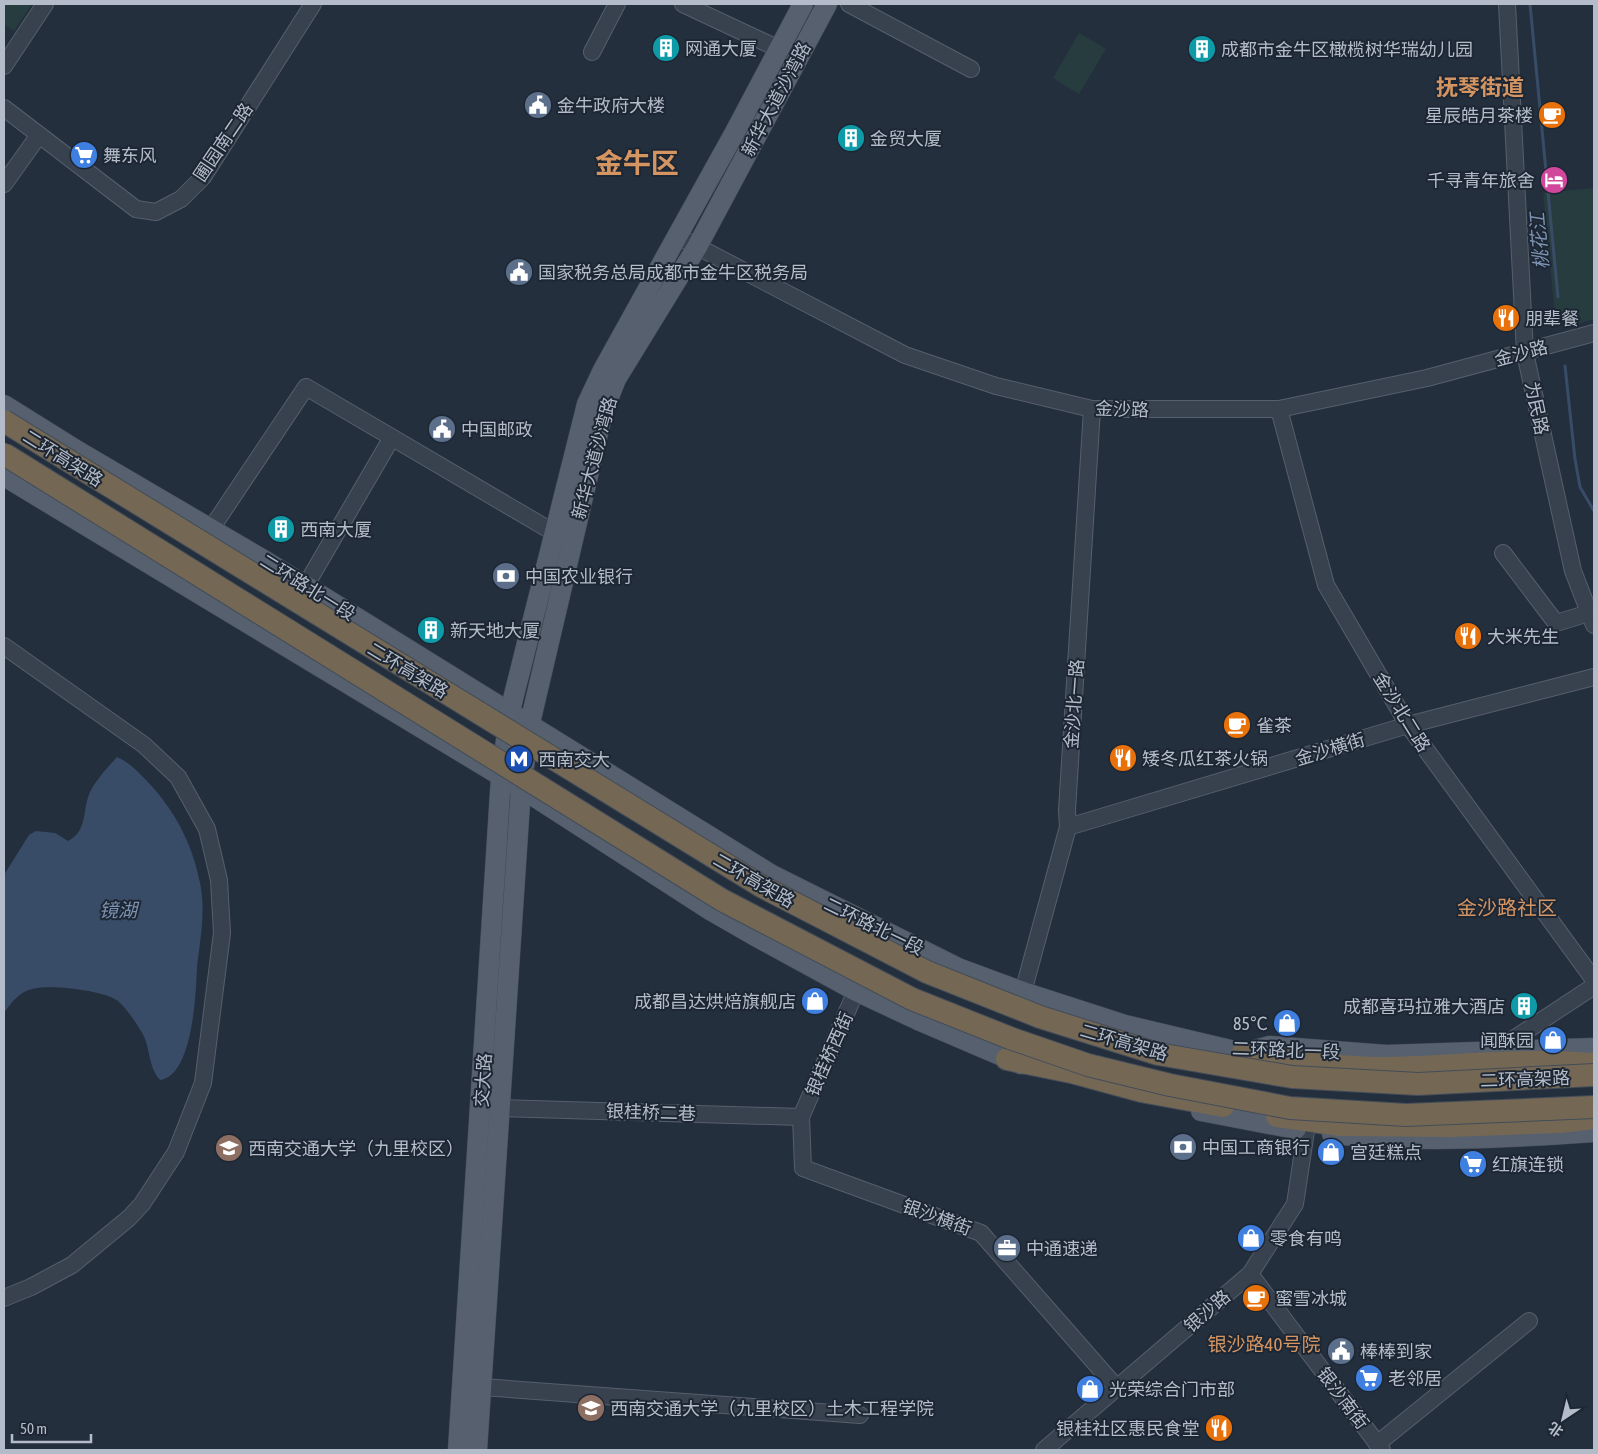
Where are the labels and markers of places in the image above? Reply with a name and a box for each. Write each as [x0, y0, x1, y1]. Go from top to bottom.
building icon: 网通大厦 [651, 33, 681, 63]
building icon: 成都市金牛区橄榄树华瑞幼儿园 [1187, 34, 1217, 64]
place label: 网通大厦 [685, 38, 757, 59]
place label: 成都市金牛区橄榄树华瑞幼儿园 [1221, 39, 1473, 60]
public building icon: 金牛政府大楼 [523, 90, 553, 120]
place label: 金牛政府大楼 [557, 95, 665, 116]
cafe icon: 星辰皓月茶楼 [1537, 100, 1567, 130]
place label: 星辰皓月茶楼 [1425, 105, 1533, 126]
building icon: 金贸大厦 [836, 123, 866, 153]
place label: 金贸大厦 [870, 128, 942, 149]
supermarket icon: 舞东风 [69, 140, 99, 170]
place label: 舞东风 [103, 145, 157, 166]
hotel icon: 千寻青年旅舍 [1539, 165, 1569, 195]
place label: 千寻青年旅舍 [1427, 170, 1535, 191]
public building icon: 国家税务总局成都市金牛区税务局 [504, 257, 534, 287]
place label: 国家税务总局成都市金牛区税务局 [538, 262, 808, 283]
restaurant icon: 朋辈餐 [1491, 303, 1521, 333]
place label: 朋辈餐 [1525, 308, 1579, 329]
public building icon: 中国邮政 [427, 414, 457, 444]
place label: 中国邮政 [461, 419, 533, 440]
building icon: 西南大厦 [266, 514, 296, 544]
place label: 西南大厦 [300, 519, 372, 540]
bank icon: 中国农业银行 [491, 561, 521, 591]
place label: 中国农业银行 [525, 566, 633, 587]
building icon: 新天地大厦 [416, 615, 446, 645]
place label: 新天地大厦 [450, 620, 540, 641]
restaurant icon: 大米先生 [1453, 621, 1483, 651]
place label: 大米先生 [1487, 626, 1559, 647]
cafe icon: 雀茶 [1222, 710, 1252, 740]
place label: 雀茶 [1256, 715, 1292, 736]
restaurant icon: 矮冬瓜红茶火锅 [1108, 743, 1138, 773]
metro station icon: 西南交大 [504, 744, 534, 774]
place label: 矮冬瓜红茶火锅 [1142, 748, 1268, 769]
place label: 西南交大 [538, 749, 610, 770]
shop icon: 成都昌达烘焙旗舰店 [800, 986, 830, 1016]
place label: 成都昌达烘焙旗舰店 [634, 991, 796, 1012]
building icon: 成都喜玛拉雅大酒店 [1509, 991, 1539, 1021]
place label: 成都喜玛拉雅大酒店 [1343, 996, 1505, 1017]
shop icon: 85℃ [1272, 1008, 1302, 1038]
place label: 85℃ [1233, 1013, 1268, 1034]
shop icon: 闻酥园 [1538, 1025, 1568, 1055]
place label: 闻酥园 [1480, 1030, 1534, 1051]
bank icon: 中国工商银行 [1168, 1132, 1198, 1162]
school or university icon: 西南交通大学（九里校区） [214, 1133, 244, 1163]
place label: 中国工商银行 [1202, 1137, 1310, 1158]
shop icon: 宫廷糕点 [1316, 1137, 1346, 1167]
place label: 西南交通大学（九里校区） [248, 1138, 464, 1159]
place label: 宫廷糕点 [1350, 1142, 1422, 1163]
supermarket icon: 红旗连锁 [1458, 1149, 1488, 1179]
place label: 红旗连锁 [1492, 1154, 1564, 1175]
shop icon: 零食有鸣 [1236, 1223, 1266, 1253]
place label: 零食有鸣 [1270, 1228, 1342, 1249]
office icon: 中通速递 [992, 1233, 1022, 1263]
place label: 中通速递 [1026, 1238, 1098, 1259]
cafe icon: 蜜雪冰城 [1241, 1283, 1271, 1313]
place label: 蜜雪冰城 [1275, 1288, 1347, 1309]
public building icon: 棒棒到家 [1326, 1336, 1356, 1366]
place label: 棒棒到家 [1360, 1341, 1432, 1362]
supermarket icon: 老邻居 [1354, 1363, 1384, 1393]
place label: 老邻居 [1388, 1368, 1442, 1389]
shop icon: 光荣综合门市部 [1075, 1374, 1105, 1404]
place label: 光荣综合门市部 [1109, 1379, 1235, 1400]
school or university icon: 西南交通大学（九里校区）土木工程学院 [576, 1393, 606, 1423]
place label: 西南交通大学（九里校区）土木工程学院 [610, 1398, 934, 1419]
restaurant icon: 银桂社区惠民食堂 [1204, 1413, 1234, 1443]
place label: 银桂社区惠民食堂 [1056, 1418, 1200, 1439]

